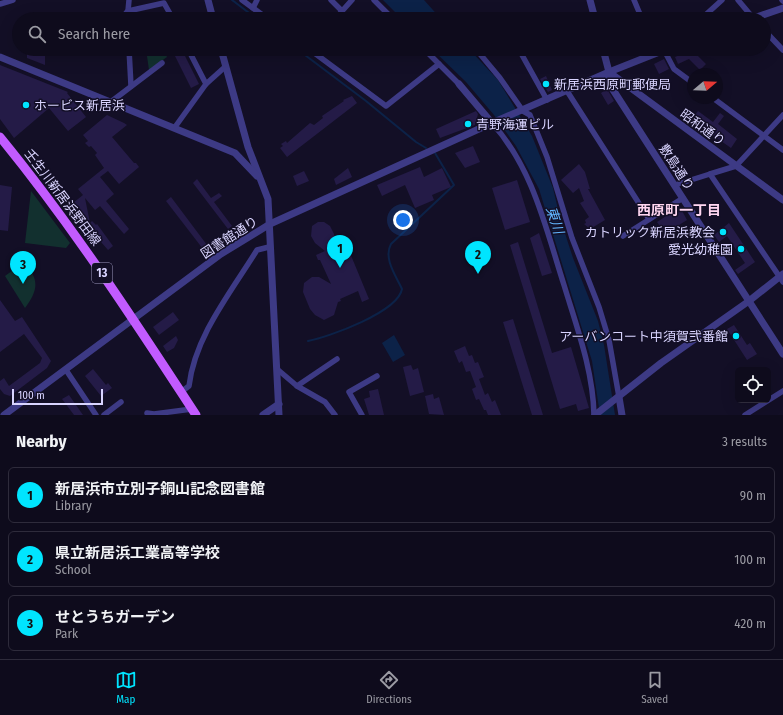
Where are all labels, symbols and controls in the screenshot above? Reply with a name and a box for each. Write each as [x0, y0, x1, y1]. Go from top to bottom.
search box [12, 12, 771, 56]
icon: search [26, 23, 48, 45]
text: Search here [58, 25, 130, 43]
north arrow [687, 68, 723, 104]
place label: 新居浜西原町郵便局 [554, 77, 671, 92]
marker: 新居浜西原町郵便局 [541, 79, 551, 89]
place label: ホービス新居浜 [34, 98, 125, 113]
marker: ホービス新居浜 [21, 100, 31, 110]
street label: 昭和通り [677, 106, 728, 149]
place label: 青野海運ビル [476, 117, 554, 132]
marker: 青野海運ビル [463, 119, 473, 129]
street label: 敷島通り [656, 141, 697, 193]
street label: 壬生川新居浜野田線 [21, 146, 104, 249]
district label: 西原町一丁目 [637, 202, 721, 219]
water label: 東川 [542, 204, 568, 238]
your location [393, 210, 413, 230]
street label: 図書館通り [198, 213, 261, 261]
place label: カトリック新居浜教会 [585, 225, 715, 240]
marker: カトリック新居浜教会 [718, 227, 728, 237]
pin: 1 [327, 235, 353, 268]
pin: 2 [465, 241, 491, 274]
place label: 愛光幼稚園 [668, 242, 733, 257]
marker: 愛光幼稚園 [736, 244, 746, 254]
pin: 3 [10, 251, 36, 284]
road number: 13 [92, 263, 112, 283]
place label: アーバンコート中須賀弐番館 [559, 329, 728, 344]
marker: アーバンコート中須賀弐番館 [731, 331, 741, 341]
map controls [735, 367, 771, 403]
button: locate [735, 367, 771, 403]
scale bar [12, 387, 103, 406]
text: 100 m [18, 389, 45, 402]
text: Nearby [16, 431, 67, 452]
text: 3 results [722, 434, 767, 449]
text: 新居浜市立別子銅山記念図書館 [55, 480, 265, 498]
text: 1 [27, 488, 33, 503]
text: 90 m [740, 488, 766, 503]
text: Library [55, 498, 92, 513]
text: 県立新居浜工業高等学校 [55, 544, 220, 562]
text: 2 [27, 552, 33, 567]
text: 100 m [734, 552, 766, 567]
text: School [55, 562, 91, 577]
text: せとうちガーデン [55, 608, 175, 626]
text: 3 [27, 616, 33, 631]
text: 420 m [734, 616, 766, 631]
text: Park [55, 626, 78, 641]
tab: Map [115, 669, 137, 706]
tab: Directions [366, 669, 412, 706]
tab: Saved [641, 669, 668, 706]

